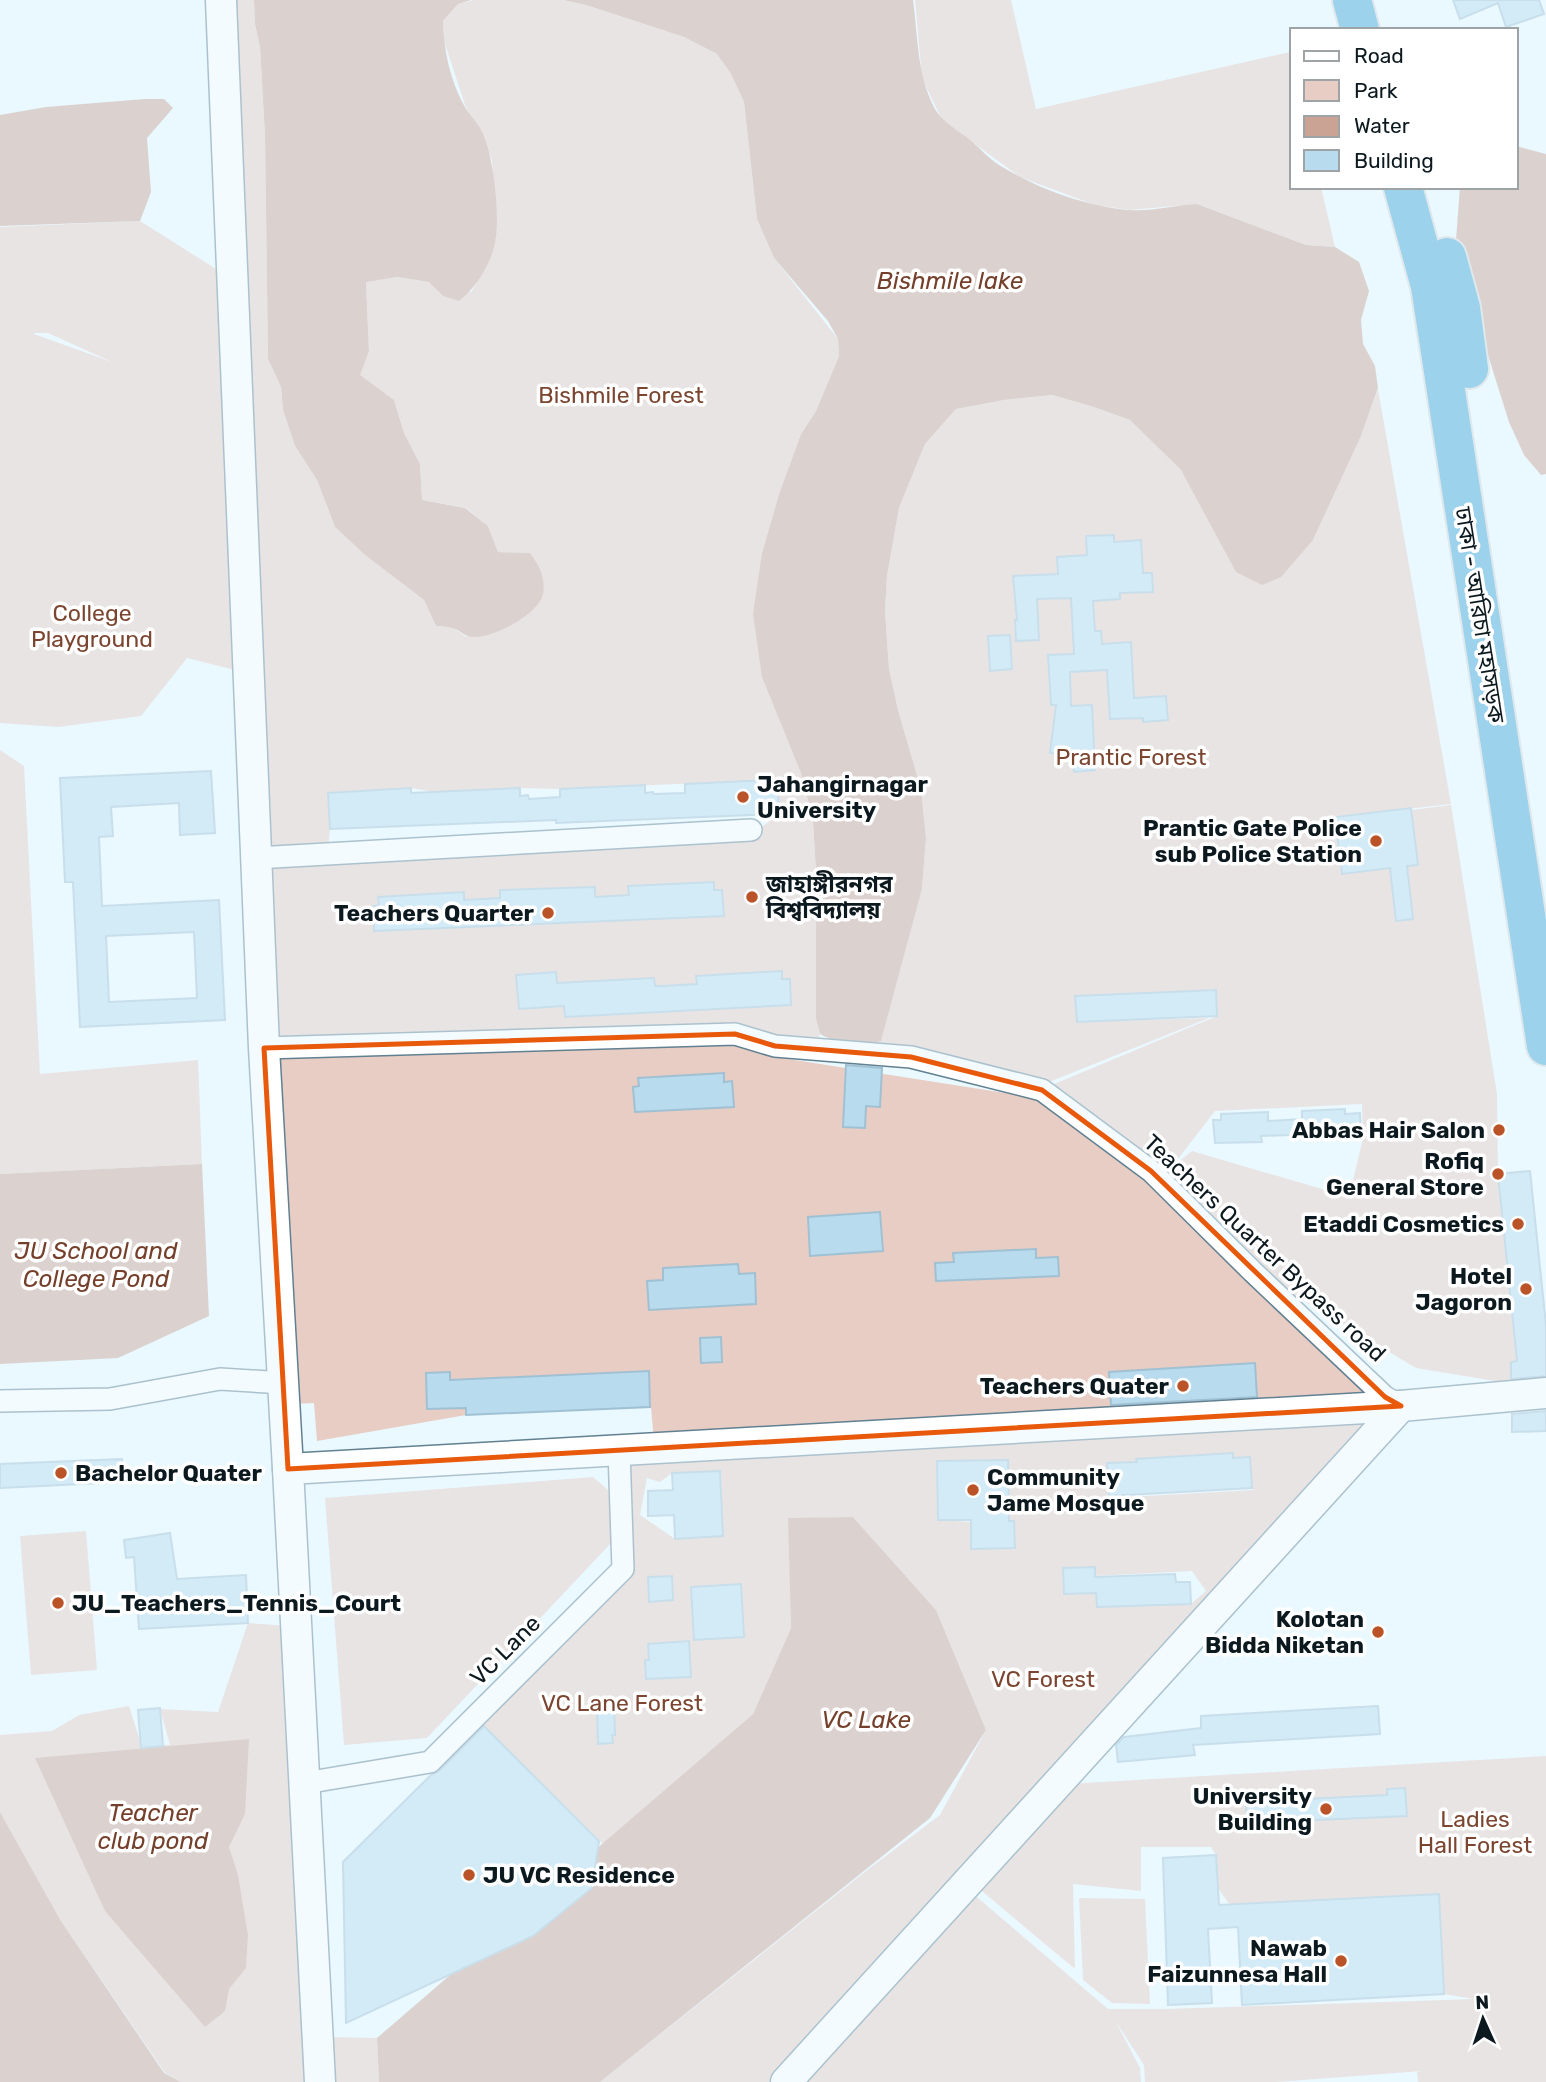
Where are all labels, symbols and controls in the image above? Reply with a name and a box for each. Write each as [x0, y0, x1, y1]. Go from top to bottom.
legend [1290, 28, 1518, 189]
text: Road [1354, 43, 1404, 68]
text: Park [1354, 78, 1398, 103]
text: Water [1354, 113, 1410, 138]
text: Building [1354, 148, 1434, 173]
water label: Bishmile lake [877, 267, 1023, 295]
park label: Bishmile Forest [538, 381, 704, 409]
street label: ঢাকা - আরিচা মহাসড়ক [1449, 504, 1511, 725]
park label: College Playground [31, 599, 153, 653]
park label: Prantic Forest [1055, 743, 1207, 771]
place label: Jahangirnagar University [757, 770, 928, 824]
marker: Jahangirnagar University [735, 789, 751, 805]
place label: Prantic Gate Police sub Police Station [1143, 814, 1362, 868]
marker: Prantic Gate Police sub Police Station [1368, 833, 1384, 849]
place label: জাহাঙ্গীরনগর বিশ্ববিদ্যালয় [765, 870, 894, 924]
marker: জাহাঙ্গীরনগর বিশ্ববিদ্যালয় [744, 889, 760, 905]
place label: Teachers Quarter [334, 899, 535, 927]
marker: Teachers Quarter [540, 905, 556, 921]
place label: Abbas Hair Salon [1292, 1116, 1485, 1144]
marker: Abbas Hair Salon [1491, 1122, 1507, 1138]
street label: Teachers Quarter Bypass road [1138, 1128, 1392, 1368]
place label: Rofiq General Store [1326, 1147, 1484, 1201]
marker: Rofiq General Store [1490, 1166, 1506, 1182]
place label: Etaddi Cosmetics [1303, 1210, 1504, 1238]
marker: Etaddi Cosmetics [1510, 1216, 1526, 1232]
water label: JU School and College Pond [15, 1237, 178, 1293]
place label: Hotel Jagoron [1415, 1262, 1512, 1316]
marker: Hotel Jagoron [1518, 1281, 1534, 1297]
place label: Teachers Quater [980, 1372, 1170, 1400]
marker: Teachers Quater [1175, 1378, 1191, 1394]
place label: Bachelor Quater [75, 1459, 262, 1487]
place label: Community Jame Mosque [987, 1463, 1144, 1517]
marker: Bachelor Quater [53, 1465, 69, 1481]
marker: Community Jame Mosque [965, 1482, 981, 1498]
place label: JU_Teachers_Tennis_Court [72, 1589, 401, 1617]
marker: JU_Teachers_Tennis_Court [50, 1595, 66, 1611]
place label: Kolotan Bidda Niketan [1205, 1605, 1364, 1659]
street label: VC Lane [464, 1609, 546, 1691]
marker: Kolotan Bidda Niketan [1370, 1624, 1386, 1640]
park label: VC Forest [991, 1665, 1095, 1693]
park label: VC Lane Forest [541, 1689, 703, 1717]
water label: VC Lake [821, 1706, 911, 1734]
place label: University Building [1193, 1782, 1312, 1836]
water label: Teacher club pond [98, 1799, 209, 1855]
marker: University Building [1318, 1801, 1334, 1817]
park label: Ladies Hall Forest [1418, 1805, 1532, 1859]
place label: JU VC Residence [483, 1861, 675, 1889]
marker: JU VC Residence [461, 1867, 477, 1883]
place label: Nawab Faizunnesa Hall [1147, 1934, 1327, 1988]
marker: Nawab Faizunnesa Hall [1333, 1953, 1349, 1969]
north arrow [1448, 1984, 1518, 2054]
text: N [1475, 1991, 1490, 2014]

